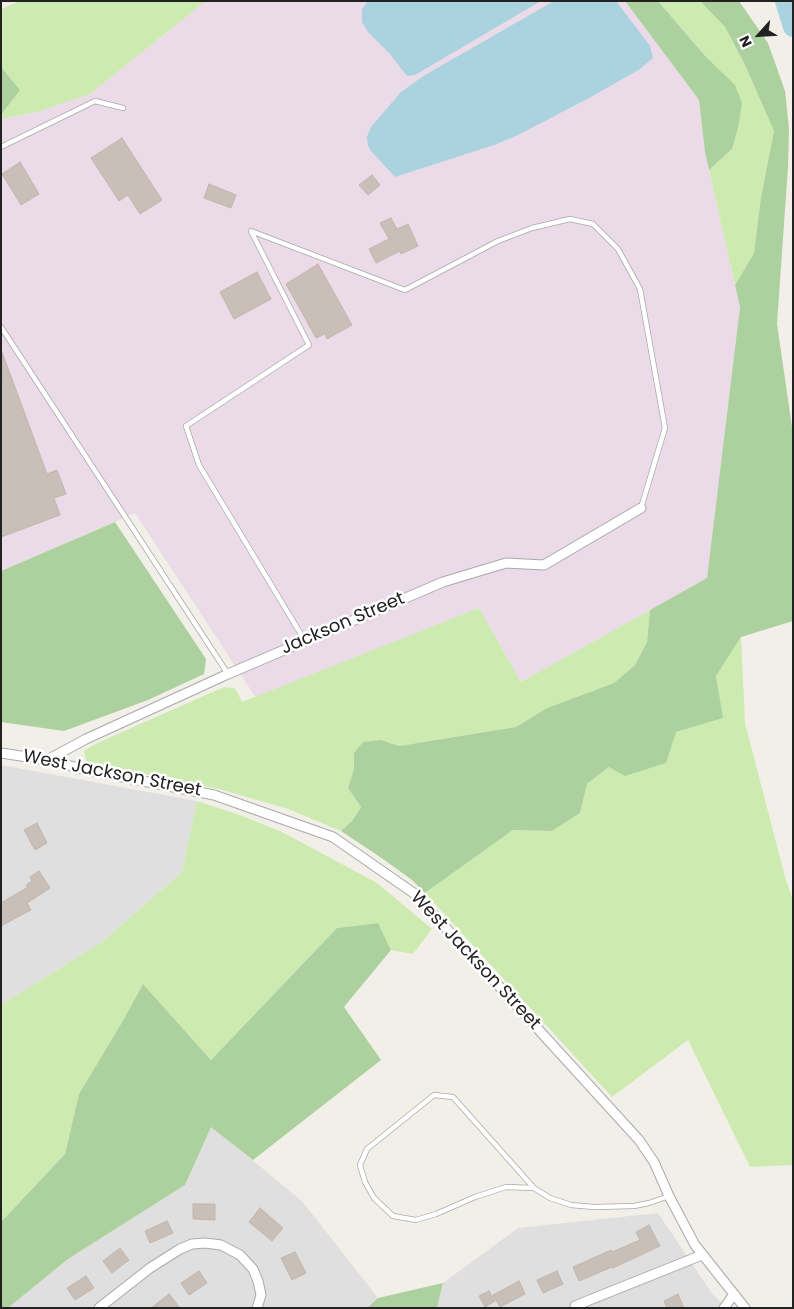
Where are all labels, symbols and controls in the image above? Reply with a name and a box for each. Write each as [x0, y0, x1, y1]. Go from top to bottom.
north arrow [734, 10, 784, 60]
text: N [734, 32, 757, 51]
street label: Jackson Street [278, 588, 408, 660]
street label: West Jackson Street [21, 746, 203, 802]
street label: West Jackson Street [405, 887, 545, 1035]

